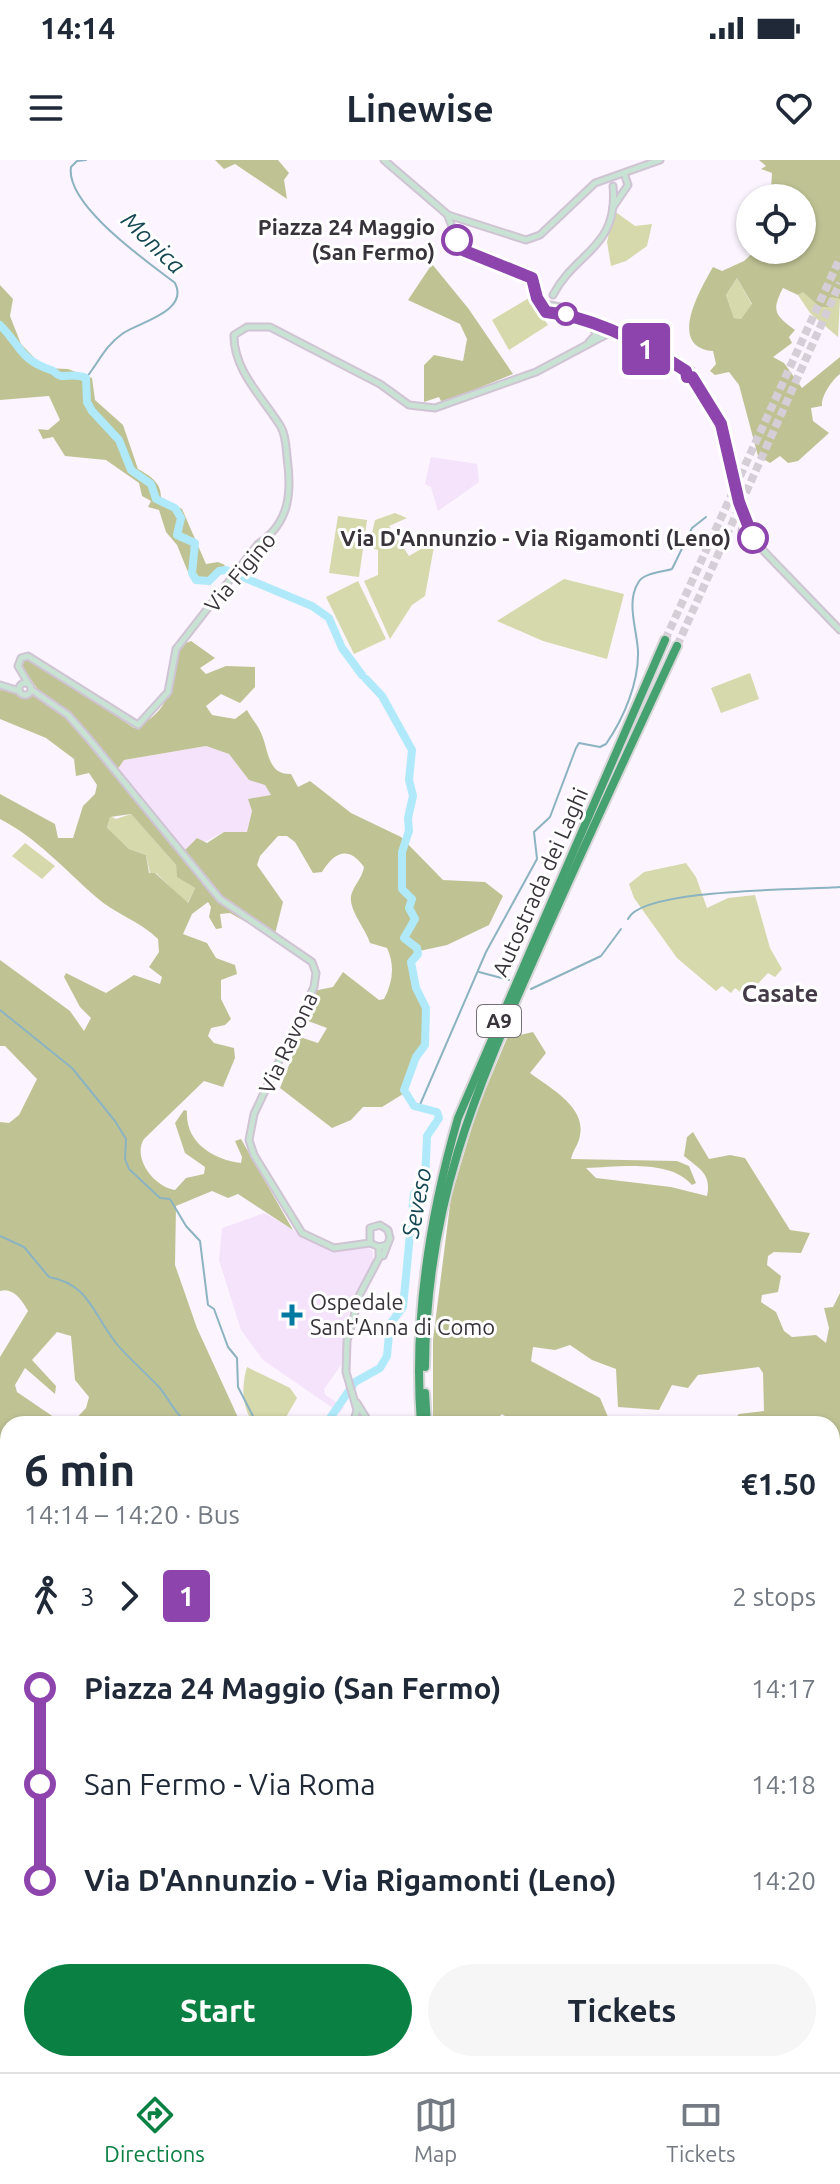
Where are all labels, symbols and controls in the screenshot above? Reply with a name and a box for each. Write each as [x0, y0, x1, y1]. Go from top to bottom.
text: 14:14 [40, 11, 115, 45]
icon: menu [24, 86, 68, 130]
icon: heart [772, 86, 816, 130]
text: Linewise [346, 88, 494, 129]
map controls [736, 184, 816, 264]
button: locate [736, 184, 816, 264]
water label: Monica [116, 206, 190, 279]
place label: Piazza 24 Maggio (San Fermo) [258, 214, 435, 265]
marker: Piazza 24 Maggio (San Fermo) [442, 225, 472, 255]
unlabelled marker [555, 303, 577, 325]
line badge: 1 [620, 323, 672, 375]
text: 1 [638, 333, 654, 364]
marker: Via D'Annunzio - Via Rigamonti (Leno) [738, 523, 768, 553]
place label: Via D'Annunzio - Via Rigamonti (Leno) [340, 525, 731, 551]
street label: Via Figino [199, 527, 280, 617]
street label: Autostrada dei Laghi [487, 784, 592, 980]
district label: Casate [742, 980, 818, 1007]
street label: Via Ravona [253, 988, 322, 1097]
road number: A9 [477, 1005, 521, 1037]
water label: Seveso [396, 1166, 437, 1241]
place label: Ospedale Sant'Anna di Como [310, 1289, 495, 1339]
marker: Ospedale Sant'Anna di Como [281, 1304, 303, 1326]
text: 6 min [24, 1445, 135, 1494]
text: €1.50 [741, 1467, 816, 1501]
text: 14:14 – 14:20 · Bus [24, 1500, 240, 1529]
icon: walk [24, 1574, 68, 1618]
icon: forward [107, 1574, 151, 1618]
text: 1 [179, 1580, 194, 1611]
text: 3 [80, 1582, 95, 1611]
text: 2 stops [732, 1582, 816, 1611]
text: Piazza 24 Maggio (San Fermo) [84, 1671, 501, 1705]
text: 14:17 [751, 1674, 816, 1703]
text: San Fermo - Via Roma [84, 1767, 376, 1801]
text: 14:18 [751, 1770, 816, 1799]
text: Via D'Annunzio - Via Rigamonti (Leno) [84, 1863, 617, 1897]
text: 14:20 [751, 1866, 816, 1895]
button: Start [24, 1964, 412, 2056]
button: Tickets [428, 1964, 816, 2056]
tab: Directions [104, 2093, 205, 2166]
tab: Map [414, 2093, 458, 2166]
tab: Tickets [666, 2093, 736, 2166]

